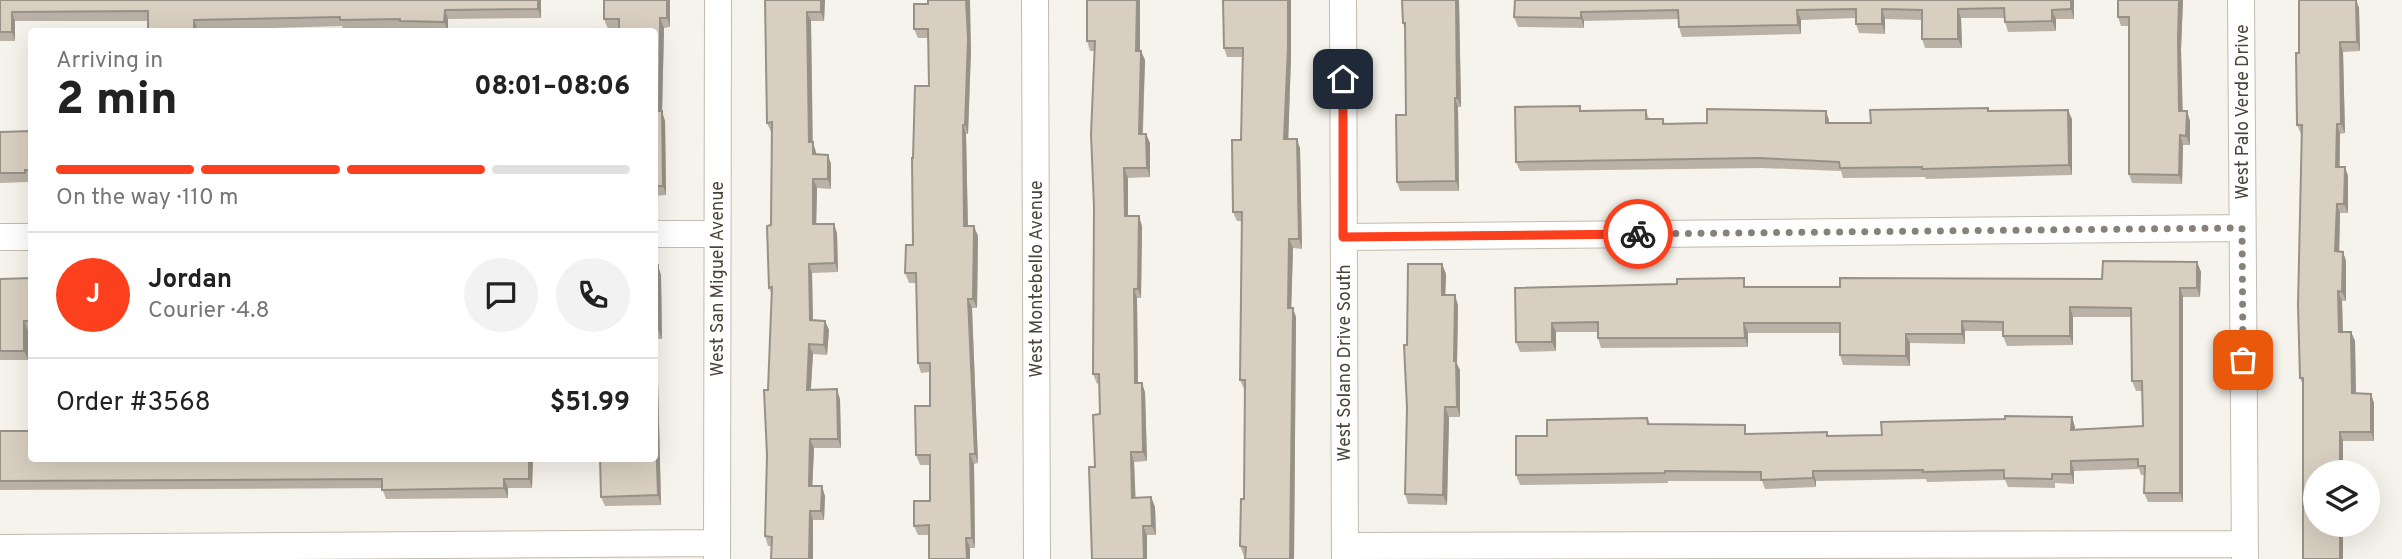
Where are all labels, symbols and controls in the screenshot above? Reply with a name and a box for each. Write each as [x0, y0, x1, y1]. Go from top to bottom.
street label: West Palo Verde Drive [2232, 24, 2255, 200]
text: Arriving in [56, 47, 163, 76]
pin [1313, 49, 1373, 109]
icon: home [1324, 60, 1362, 98]
text: 08:01–08:06 [474, 71, 630, 104]
text: 2 min [56, 72, 178, 131]
street label: West Montebello Avenue [1026, 180, 1049, 378]
street label: West San Miguel Avenue [707, 181, 730, 377]
text: On the way · 110 m [56, 184, 239, 213]
courier [1603, 199, 1673, 269]
icon: bike [1619, 215, 1657, 253]
button: chat [464, 258, 538, 332]
button: phone [556, 258, 630, 332]
text: Jordan [148, 264, 232, 297]
street label: West Solano Drive South [1334, 264, 1357, 462]
text: J [86, 279, 100, 312]
text: Courier · 4.8 [148, 297, 269, 326]
pin [2213, 330, 2273, 390]
icon: bag [2224, 341, 2262, 379]
text: Order #3568 [56, 387, 211, 420]
text: $51.99 [550, 387, 630, 420]
map controls [2303, 460, 2380, 537]
button: layers [2303, 460, 2380, 537]

